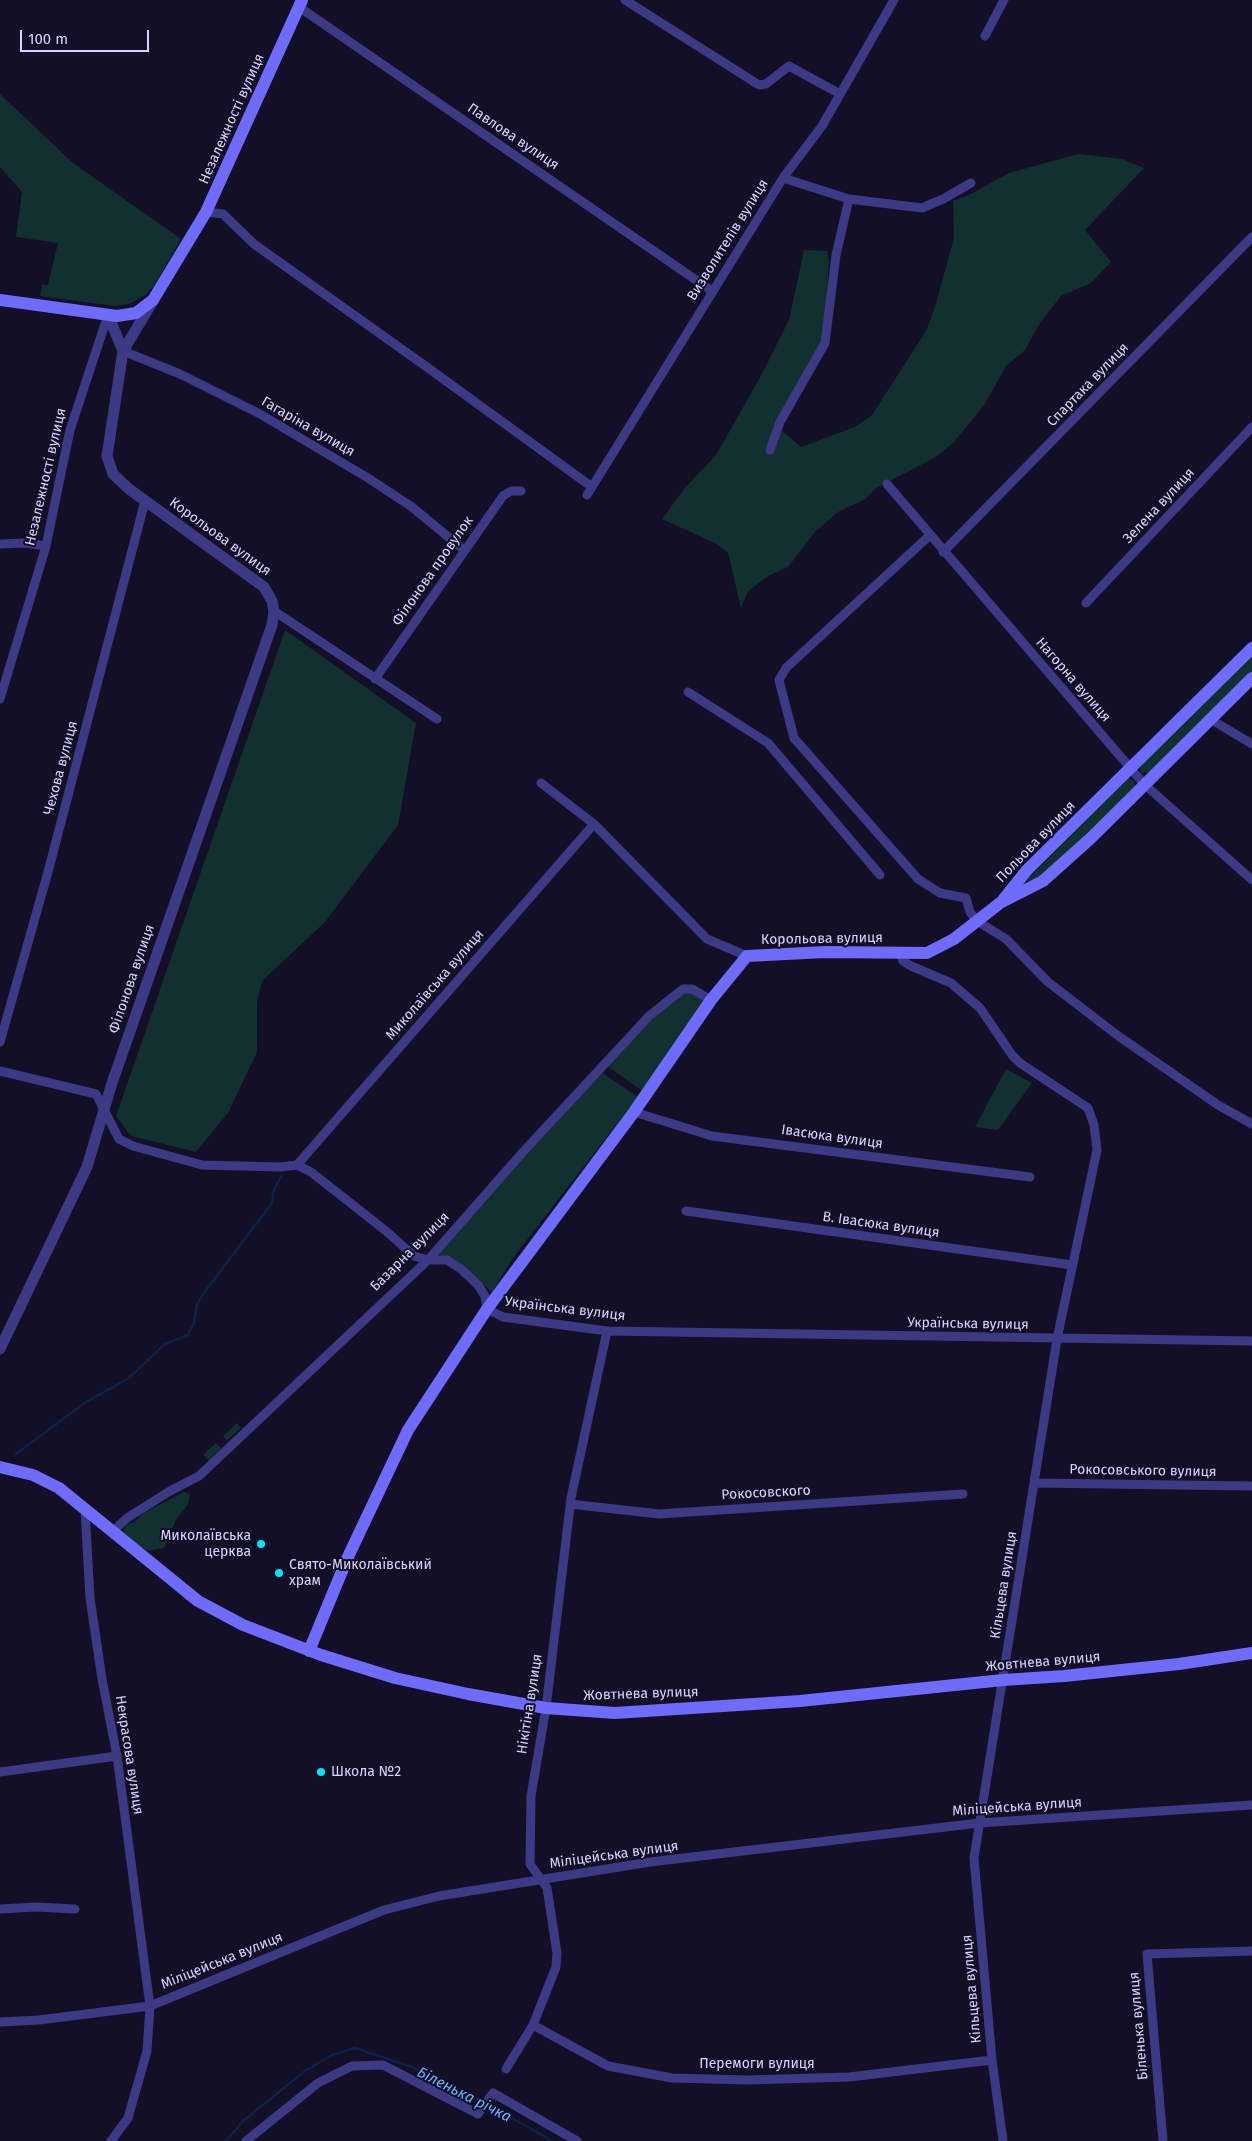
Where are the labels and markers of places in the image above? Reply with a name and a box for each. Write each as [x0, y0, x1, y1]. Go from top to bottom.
place label: Миколаївська церква [160, 1528, 251, 1560]
marker: Миколаївська церква [255, 1538, 267, 1550]
place label: Свято-Миколаївський храм [289, 1557, 432, 1590]
marker: Свято-Миколаївський храм [273, 1567, 285, 1579]
place label: Школа №2 [331, 1764, 401, 1780]
marker: Школа №2 [315, 1766, 327, 1778]

